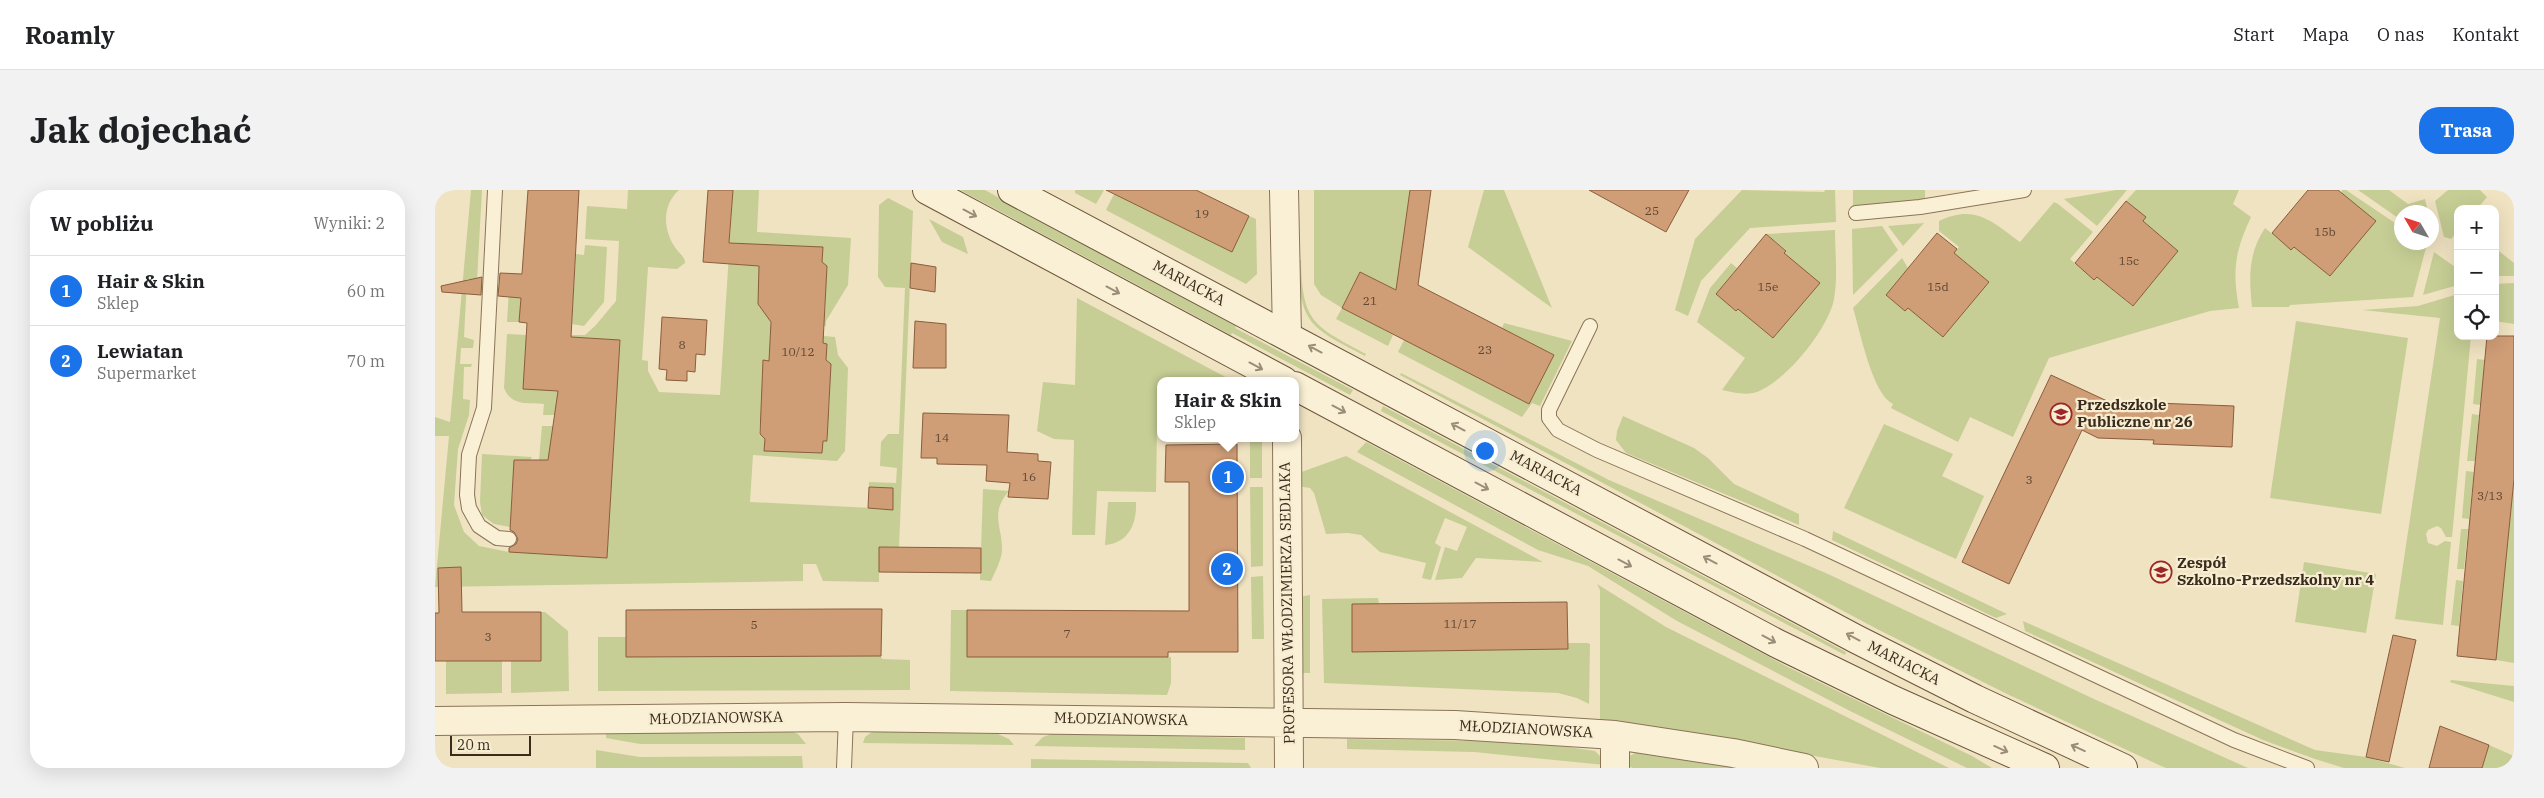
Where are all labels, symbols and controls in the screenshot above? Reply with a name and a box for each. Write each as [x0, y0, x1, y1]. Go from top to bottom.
text: Roamly [25, 19, 115, 51]
text: Start [2233, 23, 2274, 46]
text: Mapa [2302, 23, 2349, 46]
text: O nas [2377, 23, 2424, 46]
text: Kontakt [2452, 23, 2519, 46]
text: Jak dojechać [30, 107, 251, 153]
button: Trasa [2419, 107, 2514, 154]
house number: 25 [1645, 203, 1659, 218]
north arrow [2394, 205, 2439, 250]
map controls [2454, 205, 2499, 340]
button: + [2454, 205, 2499, 250]
house number: 19 [1195, 206, 1209, 221]
one-way arrow [962, 208, 977, 218]
text: W pobliżu [50, 209, 153, 237]
text: Wyniki: 2 [313, 213, 385, 233]
house number: 15b [2314, 224, 2336, 239]
button: − [2454, 250, 2499, 295]
house number: 15c [2119, 253, 2139, 268]
street label: MARIACKA [1150, 256, 1229, 310]
text: Hair & Skin [97, 269, 205, 293]
house number: 15e [1758, 279, 1778, 294]
house number: 15d [1927, 279, 1949, 294]
text: 1 [61, 281, 71, 301]
text: 60 m [347, 281, 385, 301]
one-way arrow [1105, 285, 1120, 295]
text: Sklep [97, 293, 139, 313]
house number: 21 [1363, 293, 1377, 308]
button: locate [2454, 295, 2499, 340]
house number: 8 [678, 337, 686, 352]
text: Lewiatan [97, 339, 183, 363]
house number: 23 [1478, 342, 1492, 357]
house number: 10/12 [781, 344, 815, 359]
one-way arrow [1309, 344, 1323, 354]
text: 2 [61, 351, 71, 371]
text: 70 m [347, 351, 385, 371]
one-way arrow [1248, 362, 1263, 372]
text: Supermarket [97, 363, 196, 383]
popup [1157, 377, 1299, 442]
text: Hair & Skin [1174, 388, 1282, 412]
place label: Przedszkole Publiczne nr 26 [2077, 395, 2193, 431]
school or university icon: Przedszkole Publiczne nr 26 [2049, 402, 2073, 426]
one-way arrow [1331, 404, 1346, 414]
text: Sklep [1174, 412, 1216, 432]
one-way arrow [1452, 421, 1466, 431]
house number: 14 [935, 430, 949, 445]
your location [1472, 438, 1498, 464]
street label: MARIACKA [1507, 446, 1586, 500]
pin: 1 [1212, 458, 1244, 496]
street label: PROFESORA WŁODZIMIERZA SEDLAKA [1275, 461, 1298, 744]
house number: 16 [1022, 469, 1036, 484]
house number: 3 [2025, 472, 2033, 487]
one-way arrow [1474, 481, 1489, 491]
house number: 3/13 [2477, 488, 2503, 503]
pin: 2 [1211, 550, 1243, 588]
place label: Zespół Szkolno-Przedszkolny nr 4 [2177, 553, 2374, 589]
one-way arrow [1703, 555, 1718, 565]
one-way arrow [1617, 558, 1632, 568]
school or university icon: Zespół Szkolno-Przedszkolny nr 4 [2149, 560, 2173, 584]
house number: 11/17 [1443, 616, 1477, 631]
house number: 5 [750, 617, 758, 632]
house number: 7 [1063, 626, 1071, 641]
house number: 3 [484, 629, 492, 644]
one-way arrow [1846, 632, 1861, 641]
one-way arrow [1761, 634, 1776, 644]
street label: MARIACKA [1865, 636, 1944, 689]
street label: MŁODZIANOWSKA [649, 707, 784, 728]
street label: MŁODZIANOWSKA [1054, 708, 1189, 729]
street label: MŁODZIANOWSKA [1459, 716, 1594, 742]
scale bar [450, 733, 531, 756]
text: 20 m [457, 736, 490, 754]
one-way arrow [2071, 743, 2086, 753]
one-way arrow [1993, 744, 2008, 754]

